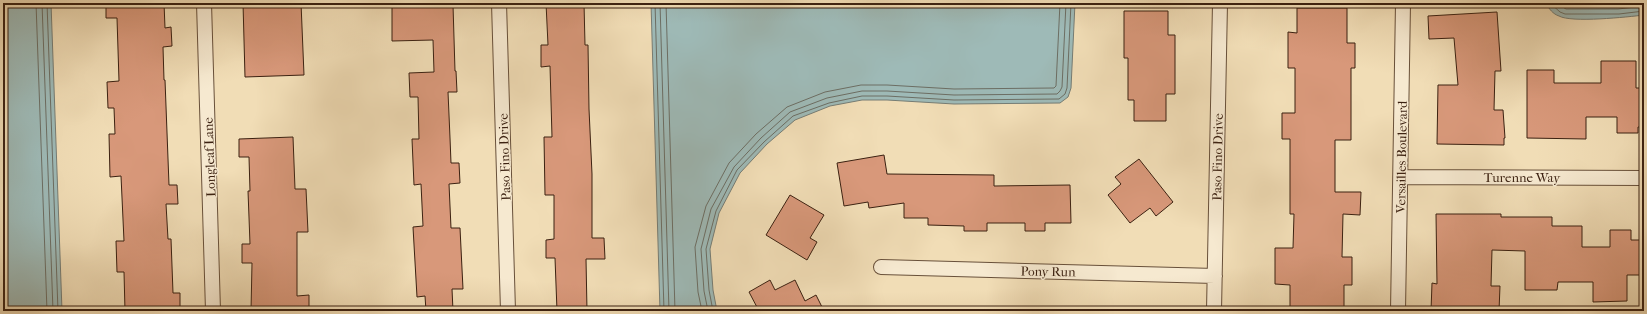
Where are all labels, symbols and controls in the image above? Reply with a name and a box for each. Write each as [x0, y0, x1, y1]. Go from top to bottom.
street label: Versailles Boulevard [1393, 100, 1410, 214]
street label: Paso Fino Drive [495, 113, 514, 201]
street label: Paso Fino Drive [1209, 113, 1226, 201]
street label: Longleaf Lane [201, 116, 218, 197]
street label: Turenne Way [1484, 170, 1561, 185]
street label: Pony Run [1020, 264, 1076, 279]

